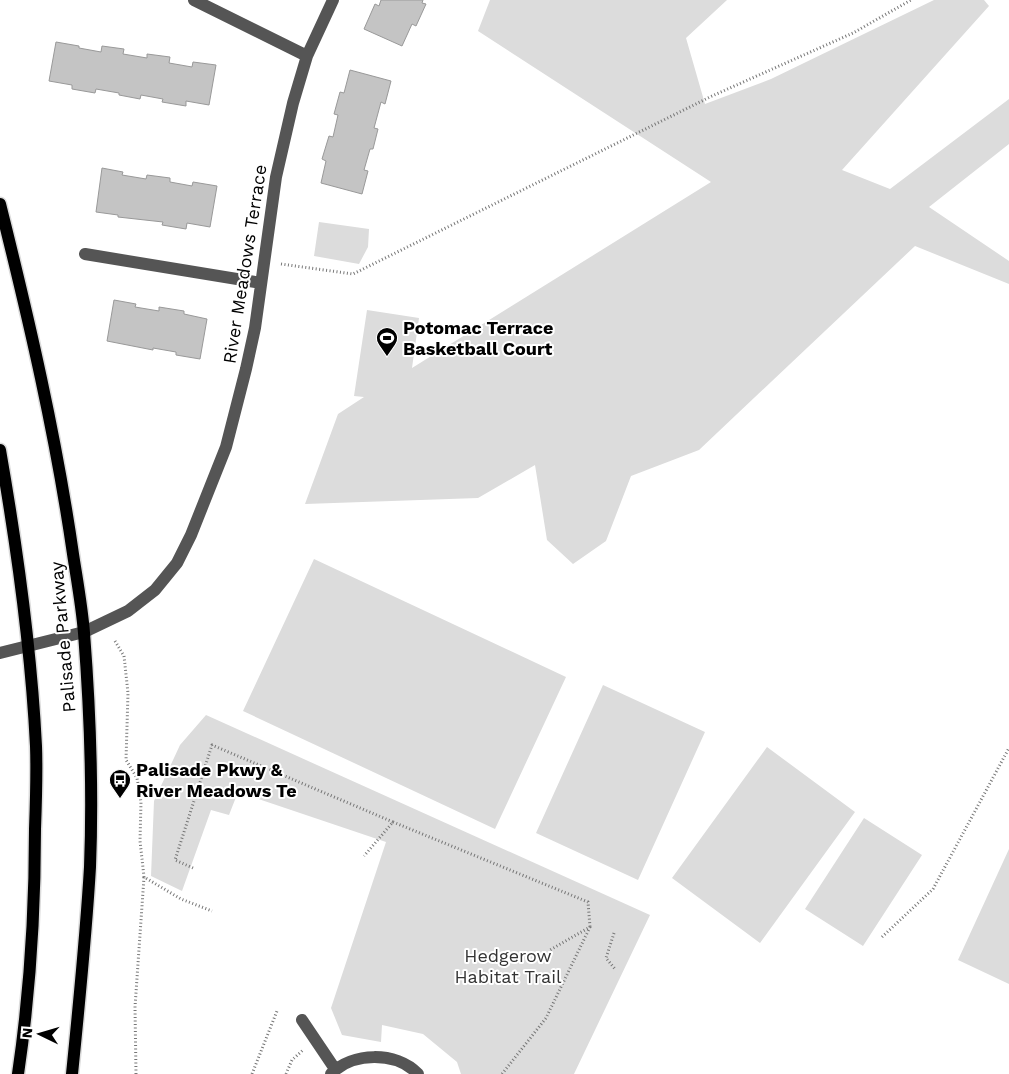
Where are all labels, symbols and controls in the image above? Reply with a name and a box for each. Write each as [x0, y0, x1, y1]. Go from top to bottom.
street label: River Meadows Terrace [218, 163, 271, 365]
place label: Potomac Terrace Basketball Court [403, 317, 553, 359]
sports icon: Potomac Terrace Basketball Court [375, 326, 399, 357]
street label: Palisade Parkway [45, 560, 80, 713]
place label: Palisade Pkwy & River Meadows Te [136, 759, 297, 801]
bus stop icon: Palisade Pkwy & River Meadows Te [108, 768, 132, 799]
park label: Hedgerow Habitat Trail [454, 945, 562, 987]
north arrow [15, 1009, 65, 1059]
text: N [19, 1027, 35, 1039]

